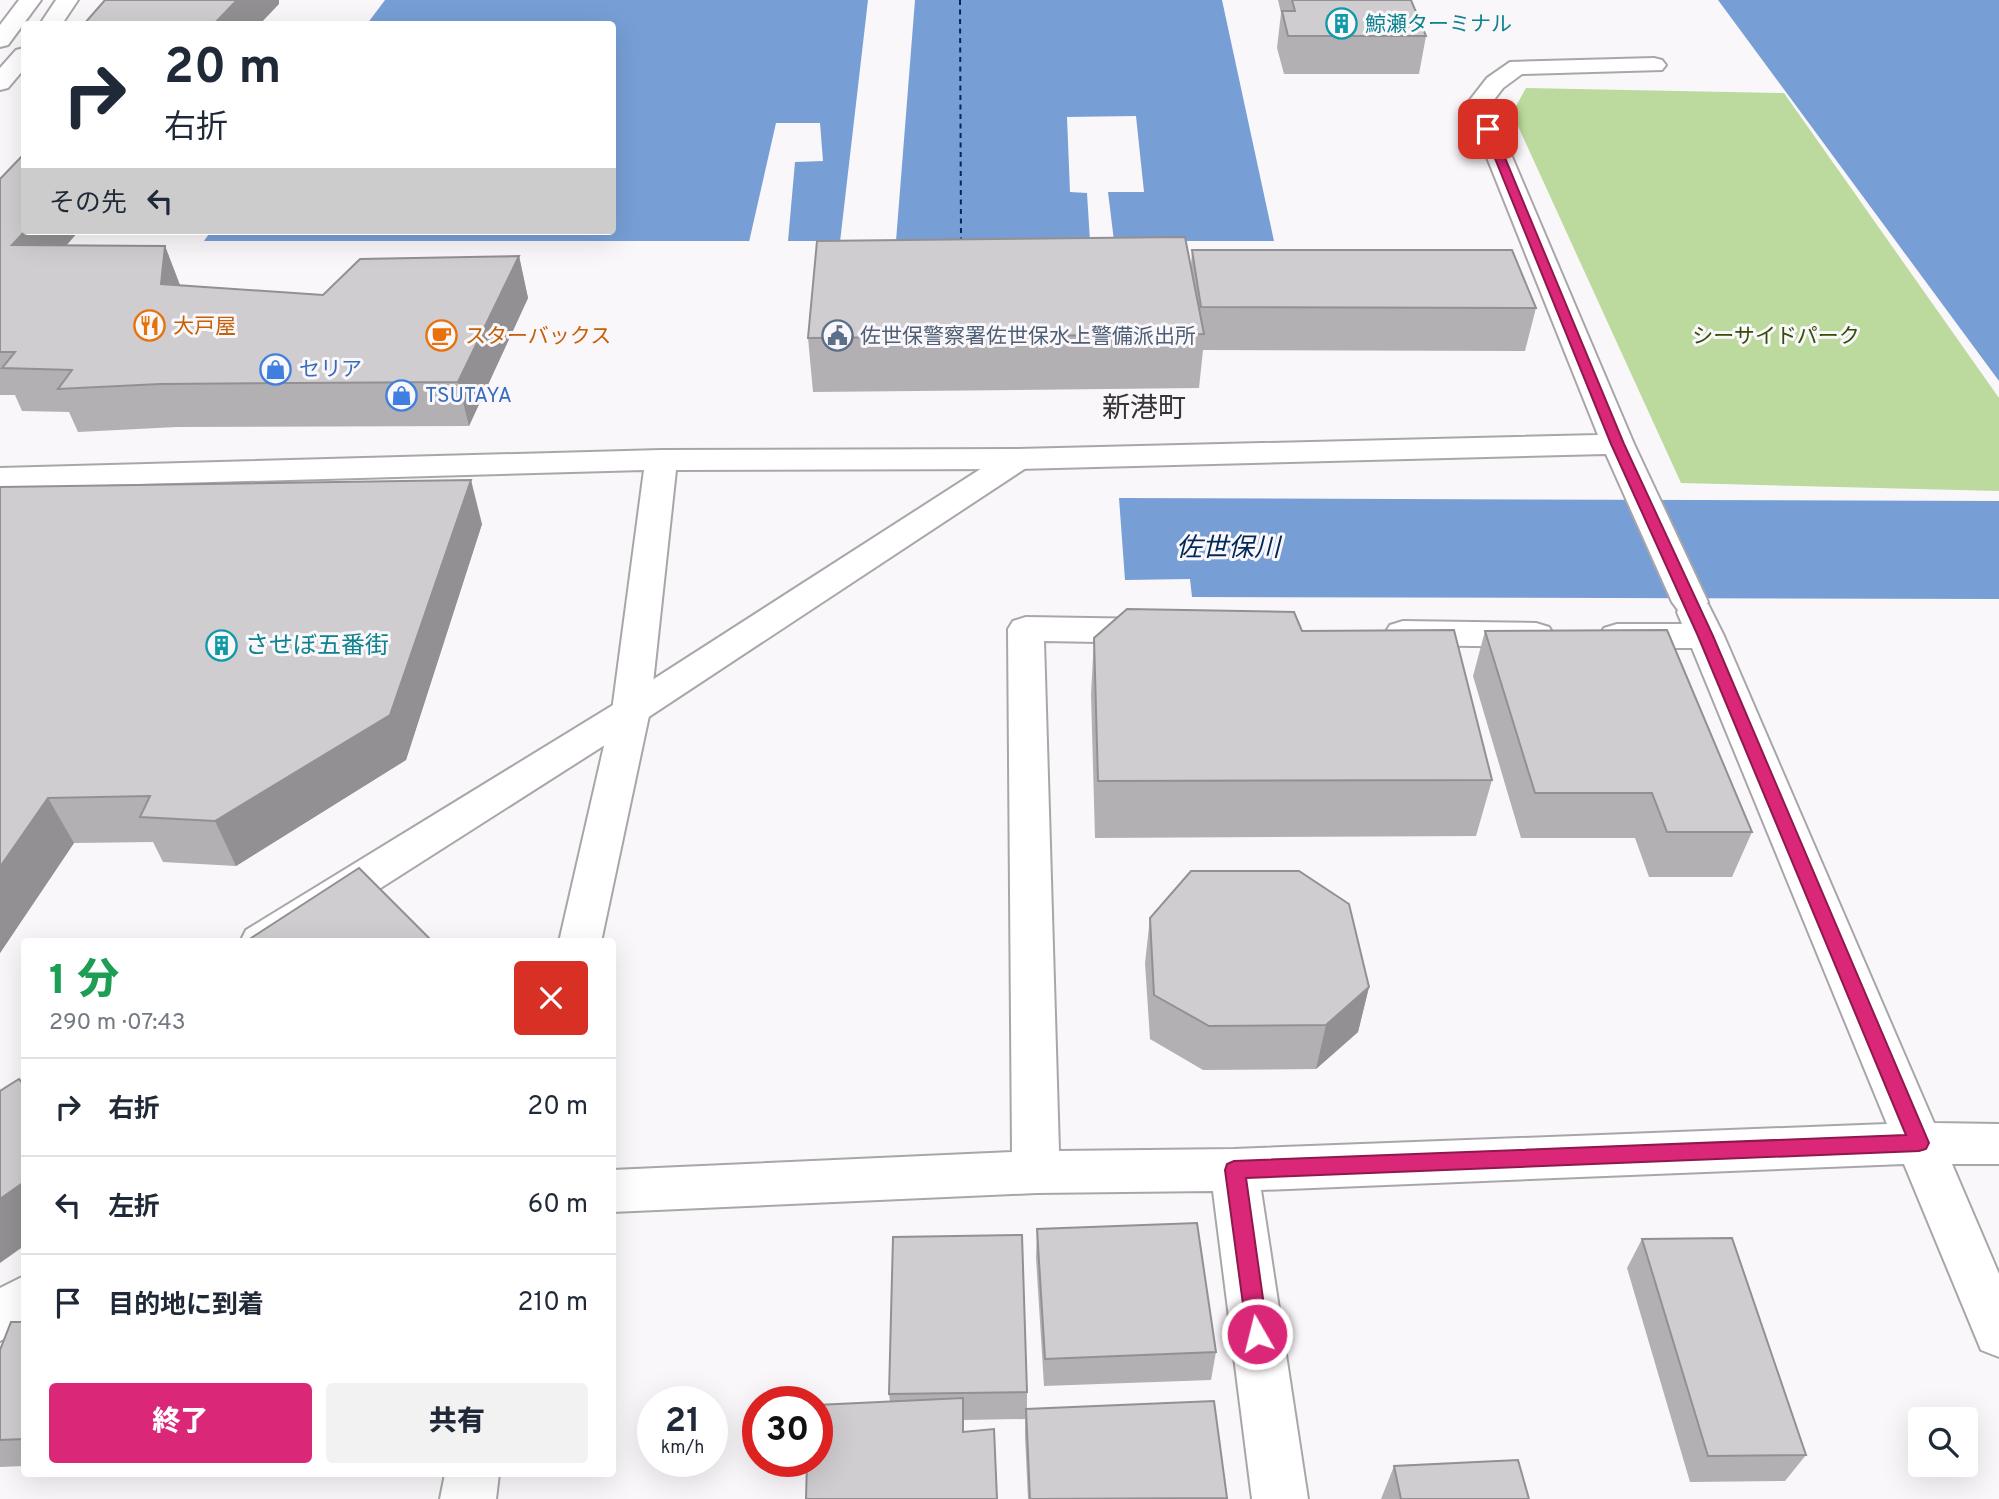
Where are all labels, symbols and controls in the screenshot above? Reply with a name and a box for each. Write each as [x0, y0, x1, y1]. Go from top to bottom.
building icon: 鯨瀬ターミナル [1325, 7, 1359, 41]
place label: 鯨瀬ターミナル [1365, 12, 1512, 39]
text: 20 m [164, 39, 281, 101]
icon: right [49, 49, 140, 140]
pin [1458, 99, 1518, 159]
text: 右折 [164, 109, 228, 149]
icon: arrive [1469, 110, 1507, 148]
icon: left [141, 182, 179, 220]
text: その先 [49, 188, 127, 221]
restaurant icon: 大戸屋 [133, 309, 167, 343]
place label: 大戸屋 [173, 314, 236, 341]
cafe icon: スターバックス [425, 319, 459, 353]
public building icon: 佐世保警察署佐世保水上警備派出所 [820, 319, 854, 353]
place label: スターバックス [465, 324, 611, 351]
place label: 佐世保警察署佐世保水上警備派出所 [860, 324, 1196, 351]
park label: シーサイドパーク [1692, 324, 1860, 351]
shop icon: セリア [259, 352, 293, 386]
place label: セリア [299, 357, 362, 384]
shop icon: TSUTAYA [385, 378, 419, 412]
place label: TSUTAYA [425, 383, 512, 410]
district label: 新港町 [1102, 392, 1186, 428]
water label: 佐世保川 [1176, 533, 1283, 566]
building icon: させぼ五番街 [205, 628, 239, 662]
place label: させぼ五番街 [245, 632, 389, 662]
text: 1 分 [49, 956, 119, 1009]
button: close [514, 961, 588, 1035]
text: 290 m · 07:43 [49, 1009, 186, 1038]
icon: right [49, 1088, 87, 1126]
text: 20 m [527, 1091, 588, 1124]
text: 右折 [108, 1094, 160, 1127]
icon: left [49, 1186, 87, 1224]
text: 60 m [528, 1189, 588, 1222]
text: 左折 [108, 1192, 160, 1225]
icon: arrive [49, 1284, 87, 1322]
text: 210 m [518, 1287, 588, 1320]
text: 目的地に到着 [108, 1290, 264, 1323]
position arrow [1220, 1297, 1294, 1371]
button: 終了 [49, 1383, 312, 1463]
button: 共有 [326, 1383, 588, 1463]
speed limit sign: 30 [742, 1386, 833, 1477]
text: 21 [665, 1400, 700, 1444]
map controls [1908, 1407, 1978, 1477]
button: search [1908, 1407, 1978, 1477]
text: km/h [661, 1437, 704, 1460]

